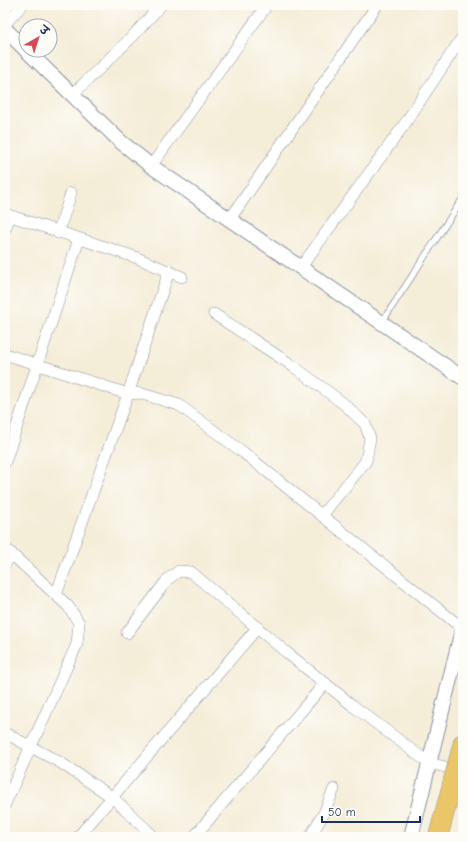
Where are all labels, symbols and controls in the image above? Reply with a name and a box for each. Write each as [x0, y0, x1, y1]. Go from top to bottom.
north arrow [18, 18, 58, 58]
text: उ [36, 23, 52, 39]
scale bar [322, 798, 420, 824]
text: 50 m [328, 805, 356, 819]

